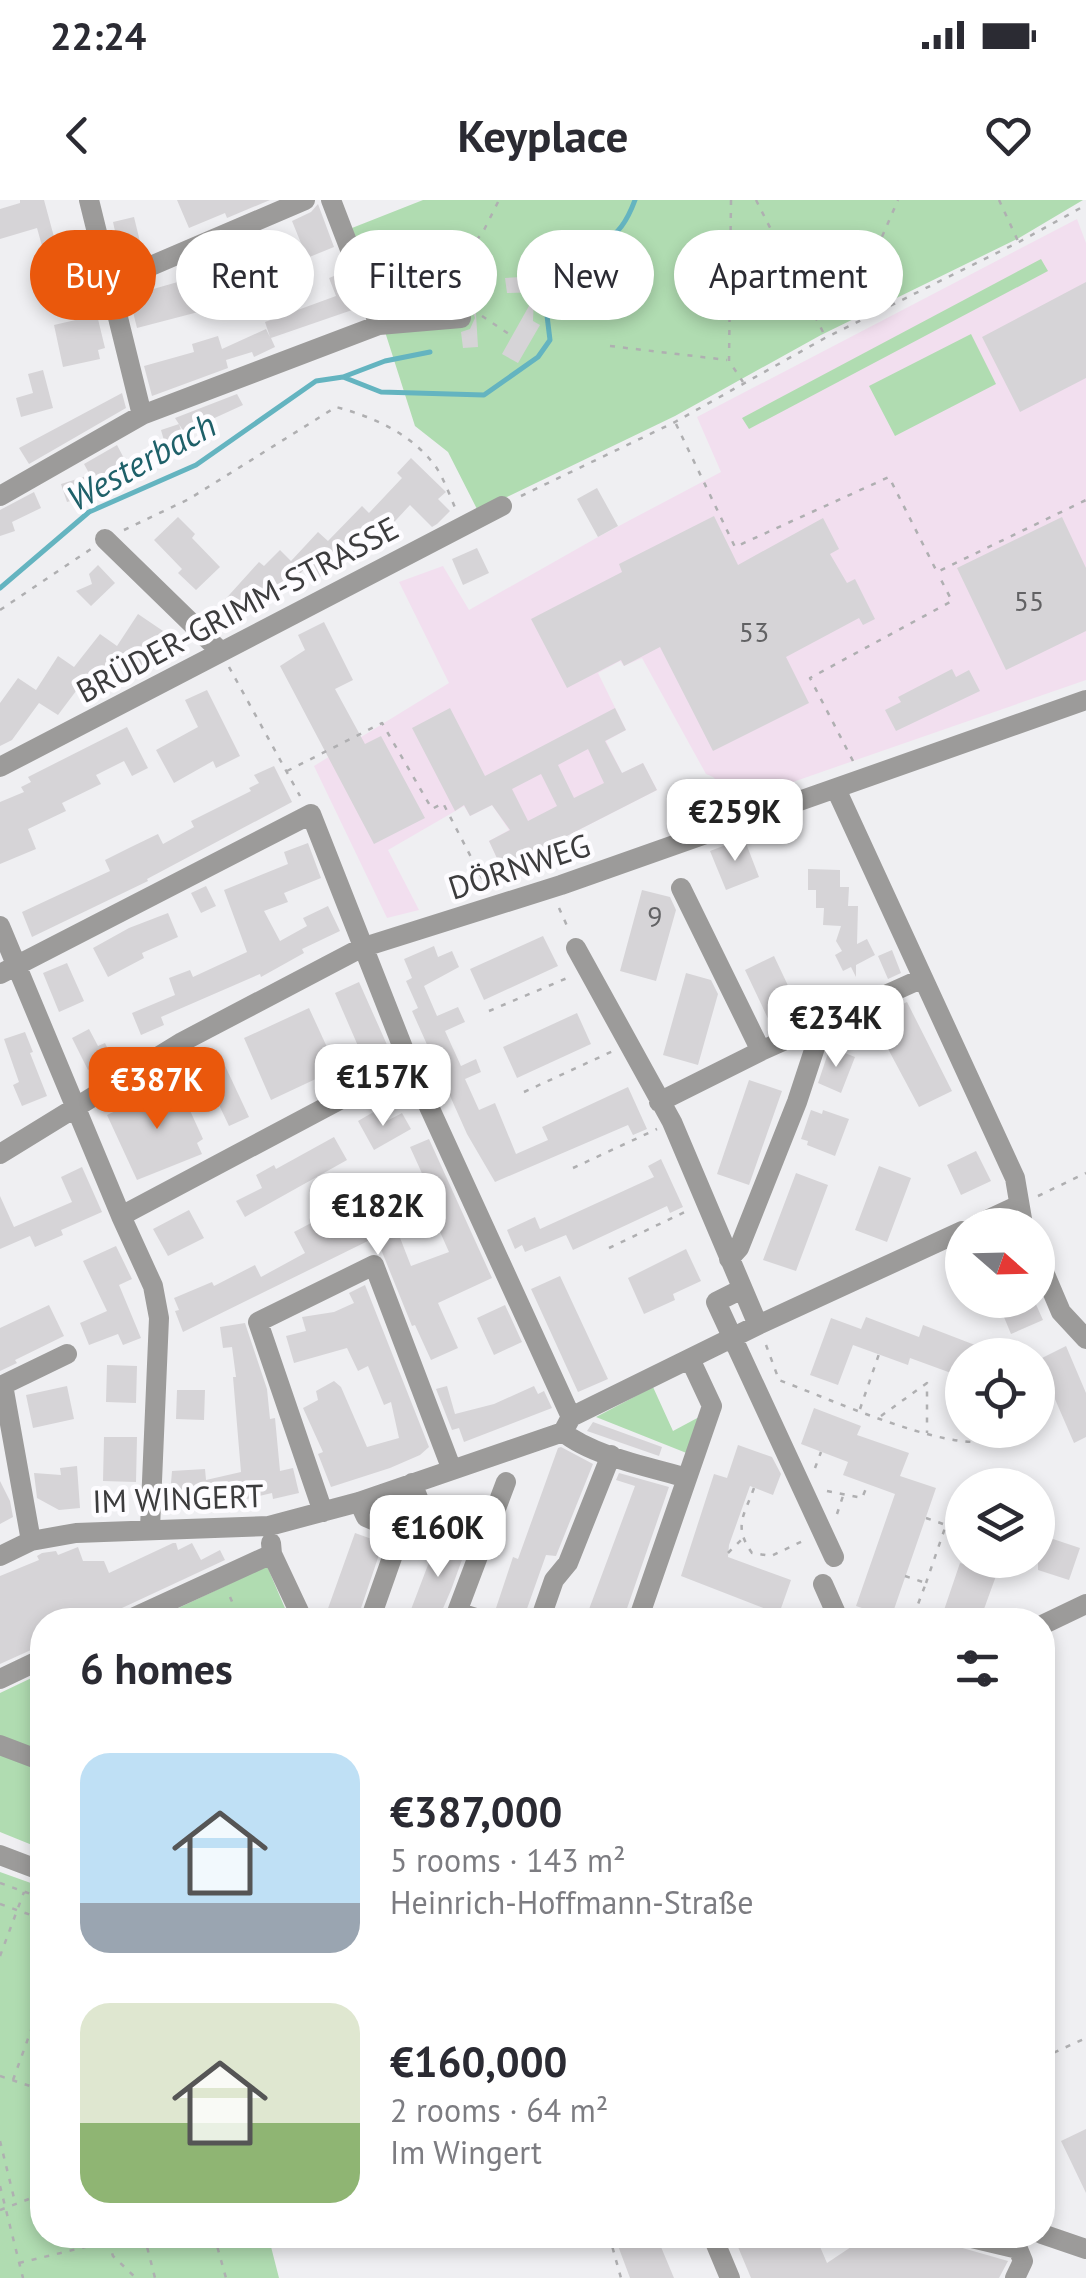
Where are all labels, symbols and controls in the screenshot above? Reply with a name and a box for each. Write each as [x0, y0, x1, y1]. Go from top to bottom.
text: 22:24 [50, 11, 146, 60]
text: Keyplace [458, 106, 628, 164]
icon: back [50, 108, 105, 163]
icon: heart [981, 108, 1036, 163]
chip: Buy [30, 230, 156, 320]
chip: Rent [176, 230, 314, 320]
chip: Filters [334, 230, 497, 320]
chip: New [517, 230, 654, 320]
chip: Apartment [674, 230, 903, 320]
water label: Westerbach [58, 401, 224, 521]
street label: BRÜDER-GRIMM-STRASSE [69, 506, 405, 712]
house number: 55 [1014, 582, 1044, 619]
house number: 53 [739, 613, 769, 650]
pin: €259K [665, 779, 805, 864]
text: €259K [689, 790, 781, 832]
street label: DÖRNWEG [443, 823, 595, 909]
house number: 9 [647, 897, 663, 934]
pin: €234K [766, 985, 906, 1070]
text: €234K [790, 996, 882, 1038]
pin: €157K [313, 1044, 453, 1129]
pin: €387K [87, 1047, 227, 1132]
text: €157K [337, 1055, 429, 1097]
text: €387K [111, 1058, 203, 1100]
pin: €182K [308, 1173, 448, 1258]
text: €182K [332, 1184, 424, 1226]
north arrow [945, 1208, 1055, 1318]
map controls [945, 1208, 1055, 1578]
button: locate [945, 1338, 1055, 1448]
button: layers [945, 1468, 1055, 1578]
street label: IM WINGERT [92, 1474, 265, 1522]
pin: €160K [368, 1495, 508, 1580]
text: €160K [392, 1506, 484, 1548]
text: 6 homes [80, 1641, 233, 1696]
icon: filters [950, 1641, 1005, 1696]
text: €387,000 [390, 1784, 562, 1839]
icon: home [160, 1793, 280, 1913]
text: 5 rooms · 143 m² [390, 1839, 626, 1881]
text: Heinrich-Hoffmann-Straße [390, 1881, 754, 1923]
text: €160,000 [390, 2034, 567, 2089]
icon: home [160, 2043, 280, 2163]
text: 2 rooms · 64 m² [390, 2089, 608, 2131]
text: Im Wingert [390, 2131, 542, 2173]

